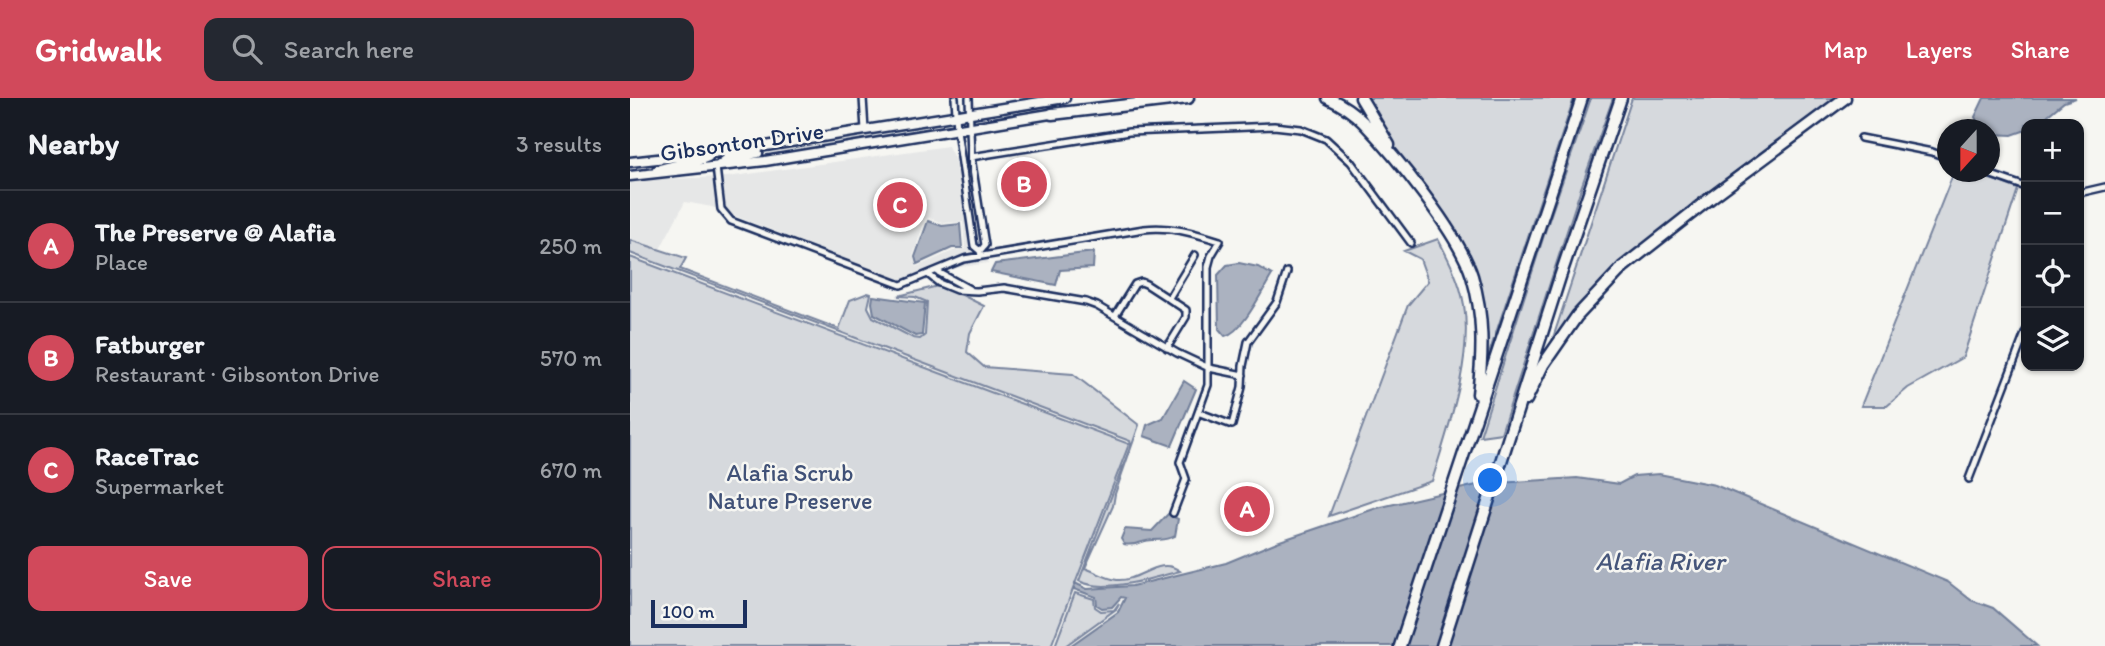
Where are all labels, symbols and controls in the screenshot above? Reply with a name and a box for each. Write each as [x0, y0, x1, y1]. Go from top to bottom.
search box [204, 18, 694, 81]
text: Gridwalk [35, 30, 162, 69]
icon: search [228, 30, 266, 68]
text: Search here [284, 33, 414, 65]
text: Map [1824, 35, 1868, 64]
text: Layers [1906, 35, 1973, 64]
text: Share [2011, 35, 2070, 64]
street label: Gibsonton Drive [658, 116, 826, 167]
north arrow [1937, 119, 2000, 182]
map controls [2021, 119, 2084, 371]
button: + [2021, 119, 2084, 182]
text: Nearby [28, 125, 119, 162]
text: 3 results [516, 130, 602, 158]
pin: B [1001, 158, 1047, 210]
pin: C [877, 179, 923, 231]
button: − [2021, 182, 2084, 245]
text: The Preserve @ Alafia [95, 216, 336, 248]
text: A [44, 232, 58, 260]
text: 250 m [539, 232, 602, 260]
button: locate [2021, 245, 2084, 308]
text: Place [95, 248, 148, 276]
button: layers [2021, 308, 2084, 371]
text: Fatburger [95, 328, 204, 360]
text: B [44, 344, 58, 372]
text: 570 m [540, 344, 602, 372]
text: Restaurant · Gibsonton Drive [95, 360, 380, 388]
text: RaceTrac [95, 440, 199, 472]
text: C [44, 456, 58, 484]
text: 670 m [540, 456, 602, 484]
park label: Alafia Scrub Nature Preserve [707, 458, 873, 515]
your location [1473, 463, 1507, 497]
text: Supermarket [95, 472, 224, 500]
pin: A [1224, 483, 1270, 535]
water label: Alafia River [1595, 545, 1728, 577]
button: Save [28, 546, 308, 611]
button: Share [322, 546, 602, 611]
scale bar [651, 597, 747, 629]
text: 100 m [662, 600, 714, 623]

